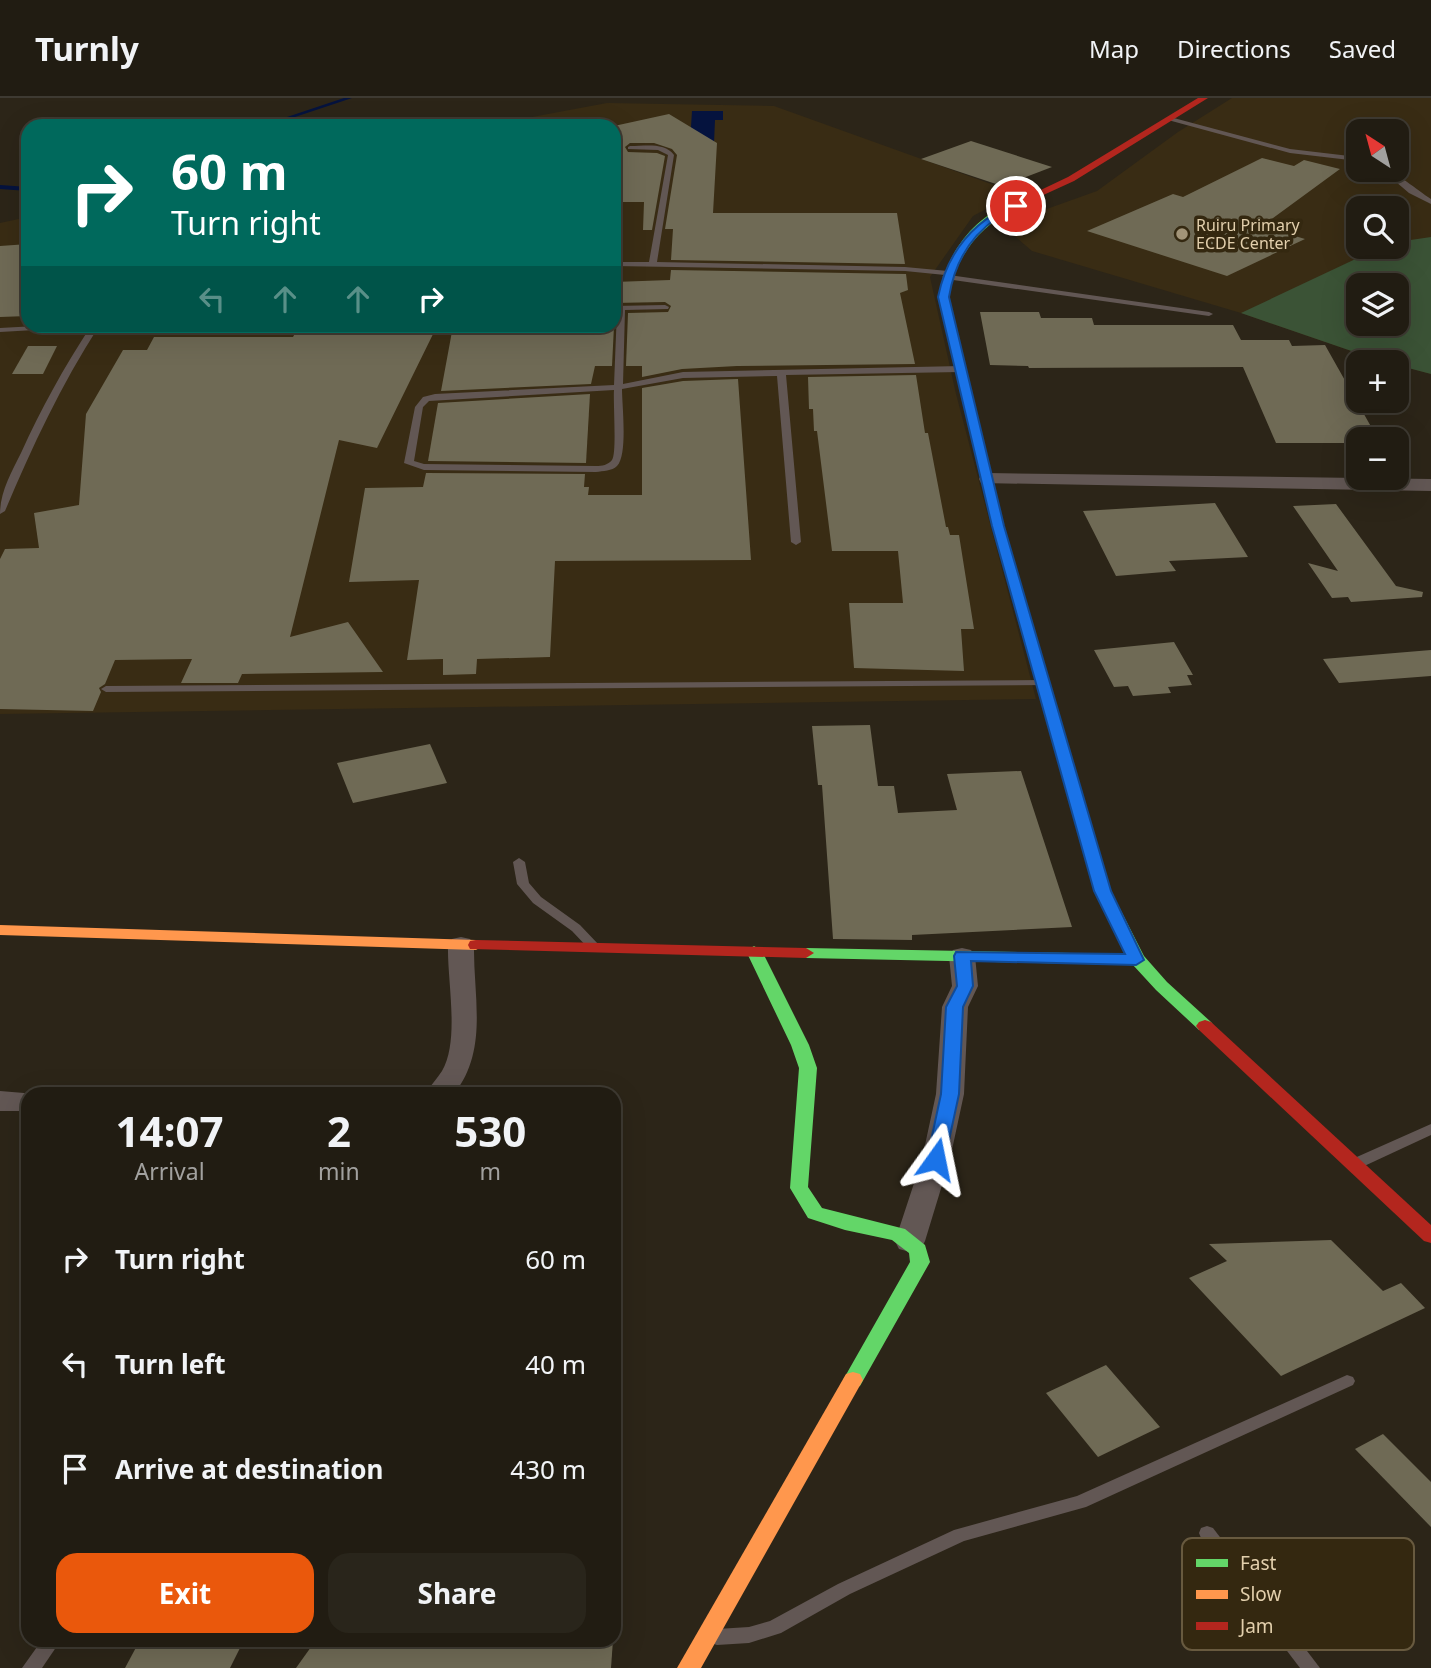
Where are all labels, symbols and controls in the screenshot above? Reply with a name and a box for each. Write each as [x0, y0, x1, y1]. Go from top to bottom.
text: Turnly [35, 26, 139, 71]
text: Map [1089, 32, 1139, 65]
text: Directions [1177, 32, 1291, 65]
text: Saved [1329, 32, 1396, 65]
north arrow [1346, 119, 1409, 182]
map controls [1346, 119, 1409, 490]
text: 60 m [171, 138, 288, 204]
icon: right [56, 147, 147, 238]
pin [986, 176, 1046, 236]
icon: arrive [997, 187, 1035, 225]
button: search [1346, 196, 1409, 259]
text: Turn right [171, 201, 321, 244]
place label: Ruiru Primary ECDE Center [1196, 214, 1301, 254]
marker: Ruiru Primary ECDE Center [1174, 226, 1190, 242]
button: layers [1346, 273, 1409, 336]
icon: left [193, 280, 231, 318]
icon: ahead [266, 280, 304, 318]
icon: ahead [339, 280, 377, 318]
icon: right [412, 280, 450, 318]
button: + [1346, 350, 1409, 413]
button: − [1346, 427, 1409, 490]
text: 14:07 [116, 1102, 223, 1159]
text: 2 [327, 1102, 351, 1159]
text: 530 [454, 1102, 526, 1159]
position arrow [899, 1122, 973, 1196]
text: Arrival [134, 1155, 205, 1187]
text: min [318, 1155, 360, 1187]
text: m [480, 1155, 501, 1187]
icon: right [56, 1240, 94, 1278]
text: Turn right [115, 1241, 245, 1277]
text: 60 m [525, 1241, 586, 1277]
icon: left [56, 1345, 94, 1383]
text: Turn left [115, 1346, 226, 1382]
text: 40 m [525, 1346, 586, 1382]
icon: arrive [56, 1450, 94, 1488]
text: Arrive at destination [115, 1451, 384, 1487]
text: 430 m [510, 1451, 586, 1487]
legend [1182, 1538, 1414, 1650]
text: Fast [1240, 1550, 1277, 1576]
button: Exit [56, 1553, 314, 1633]
button: Share [328, 1553, 586, 1633]
text: Slow [1240, 1581, 1281, 1607]
text: Jam [1238, 1613, 1274, 1639]

